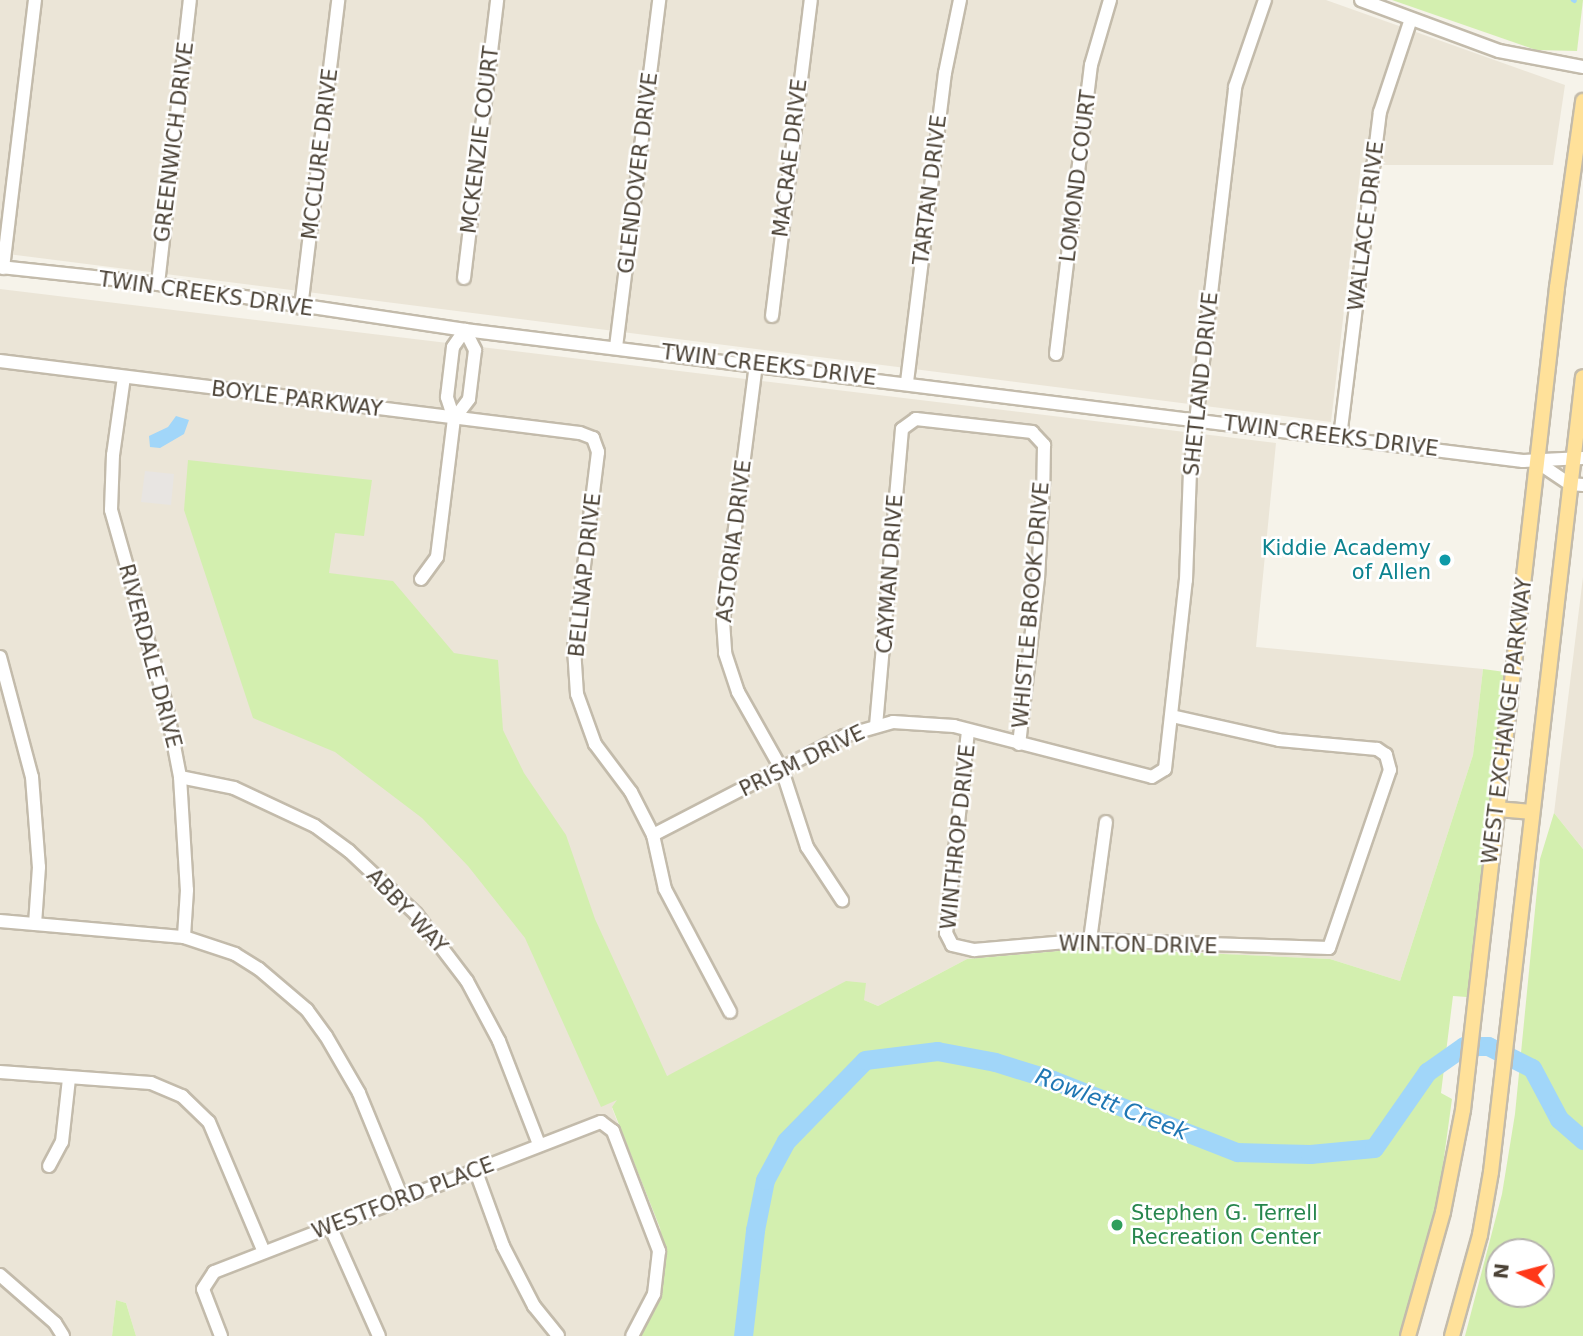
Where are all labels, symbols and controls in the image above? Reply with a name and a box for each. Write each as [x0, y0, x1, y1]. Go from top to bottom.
street label: GREENWICH DRIVE [149, 40, 199, 244]
street label: MCKENZIE COURT [456, 45, 504, 235]
street label: MCCLURE DRIVE [297, 67, 343, 241]
street label: GLENDOVER DRIVE [613, 71, 663, 275]
street label: MACRAE DRIVE [768, 77, 812, 239]
street label: LOMOND COURT [1055, 89, 1101, 263]
street label: TARTAN DRIVE [908, 113, 952, 267]
street label: WALLACE DRIVE [1343, 140, 1389, 312]
street label: TWIN CREEKS DRIVE [97, 266, 315, 322]
street label: SHETLAND DRIVE [1179, 291, 1223, 477]
street label: TWIN CREEKS DRIVE [660, 339, 878, 391]
street label: BOYLE PARKWAY [210, 376, 384, 422]
street label: TWIN CREEKS DRIVE [1222, 410, 1440, 462]
street label: ASTORIA DRIVE [712, 458, 756, 624]
street label: WHISTLE BROOK DRIVE [1008, 481, 1054, 729]
street label: BELLNAP DRIVE [564, 492, 606, 658]
street label: CAYMAN DRIVE [872, 493, 908, 655]
place label: Kiddie Academy of Allen [1262, 535, 1431, 585]
marker: Kiddie Academy of Allen [1437, 552, 1453, 568]
street label: RIVERDALE DRIVE [113, 561, 187, 751]
street label: WEST EXCHANGE PARKWAY [1477, 576, 1537, 866]
street label: PRISM DRIVE [735, 720, 869, 802]
street label: WINTHROP DRIVE [936, 743, 980, 931]
street label: ABBY WAY [361, 863, 453, 959]
street label: WINTON DRIVE [1058, 931, 1218, 959]
water label: Rowlett Creek [1031, 1062, 1193, 1146]
street label: WESTFORD PLACE [308, 1152, 498, 1244]
place label: Stephen G. Terrell Recreation Center [1131, 1200, 1321, 1250]
marker: Stephen G. Terrell Recreation Center [1109, 1217, 1125, 1233]
north arrow [1485, 1238, 1555, 1308]
text: N [1489, 1262, 1513, 1280]

